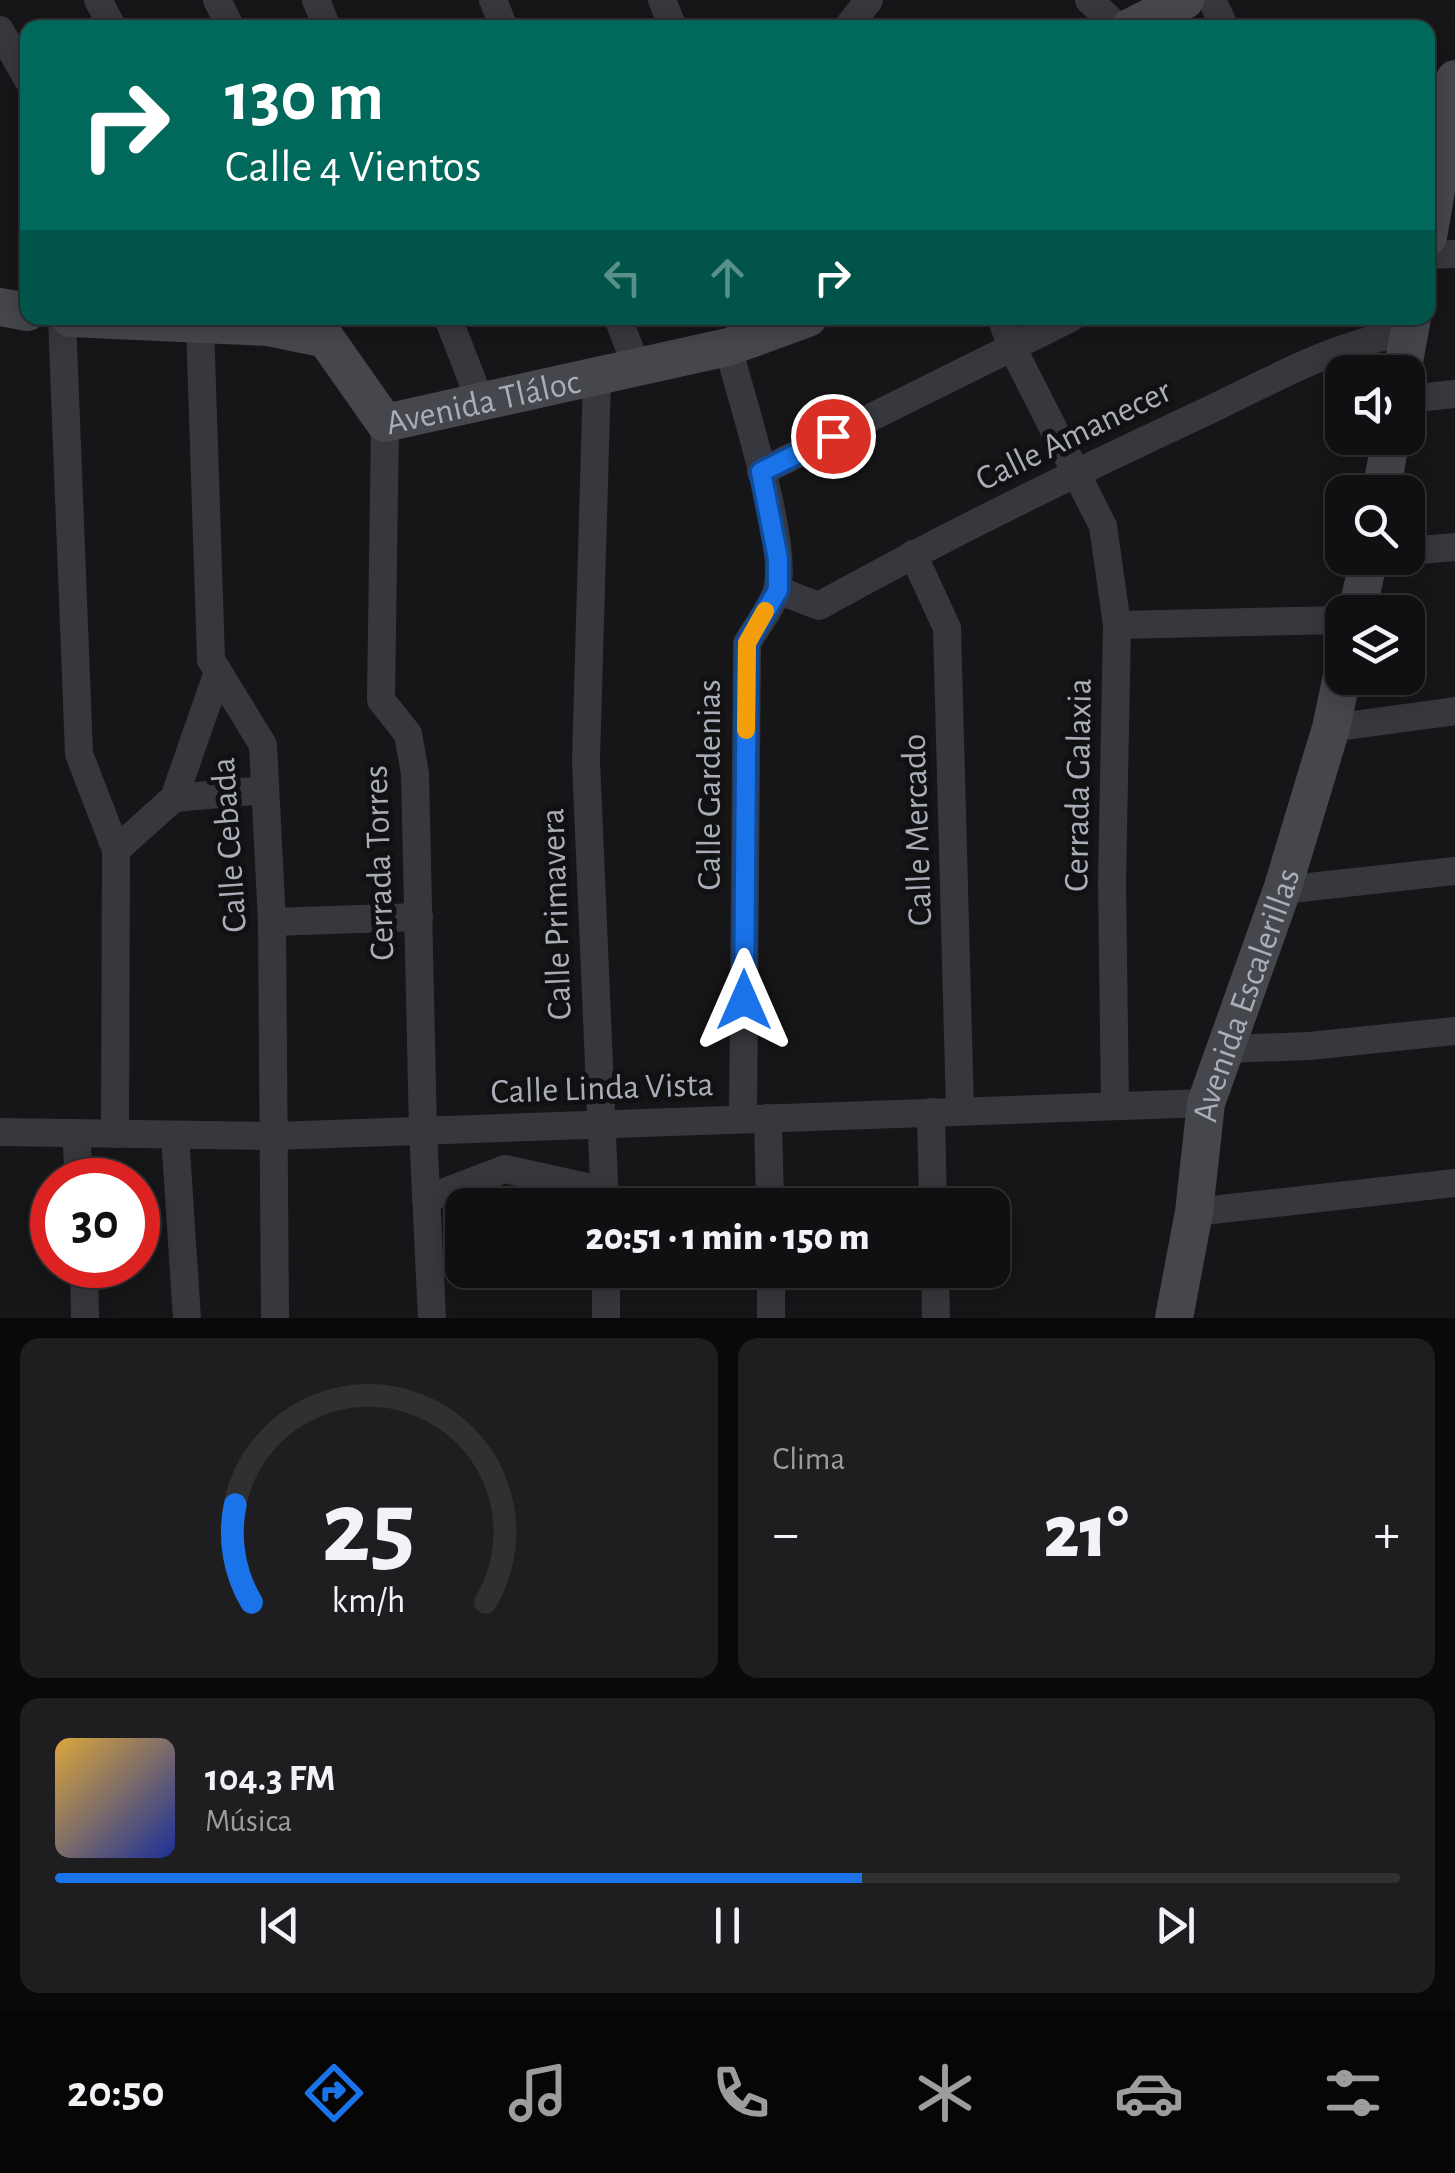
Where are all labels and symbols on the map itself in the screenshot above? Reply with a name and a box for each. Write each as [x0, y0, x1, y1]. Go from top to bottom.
street label: Avenida Tláloc [383, 364, 583, 441]
street label: Calle Amanecer [971, 373, 1177, 498]
pin [791, 394, 876, 479]
street label: Cerrada Galaxia [1059, 678, 1098, 892]
street label: Calle Gardenias [692, 679, 727, 891]
street label: Calle Mercado [897, 733, 938, 927]
street label: Calle Cebada [206, 756, 253, 934]
street label: Cerrada Torres [359, 765, 400, 961]
street label: Calle Primavera [535, 807, 578, 1021]
street label: Avenida Escalerillas [1188, 865, 1306, 1124]
position arrow [692, 948, 796, 1052]
street label: Calle Linda Vista [490, 1067, 714, 1110]
speed limit sign: 30 [30, 1158, 160, 1288]

